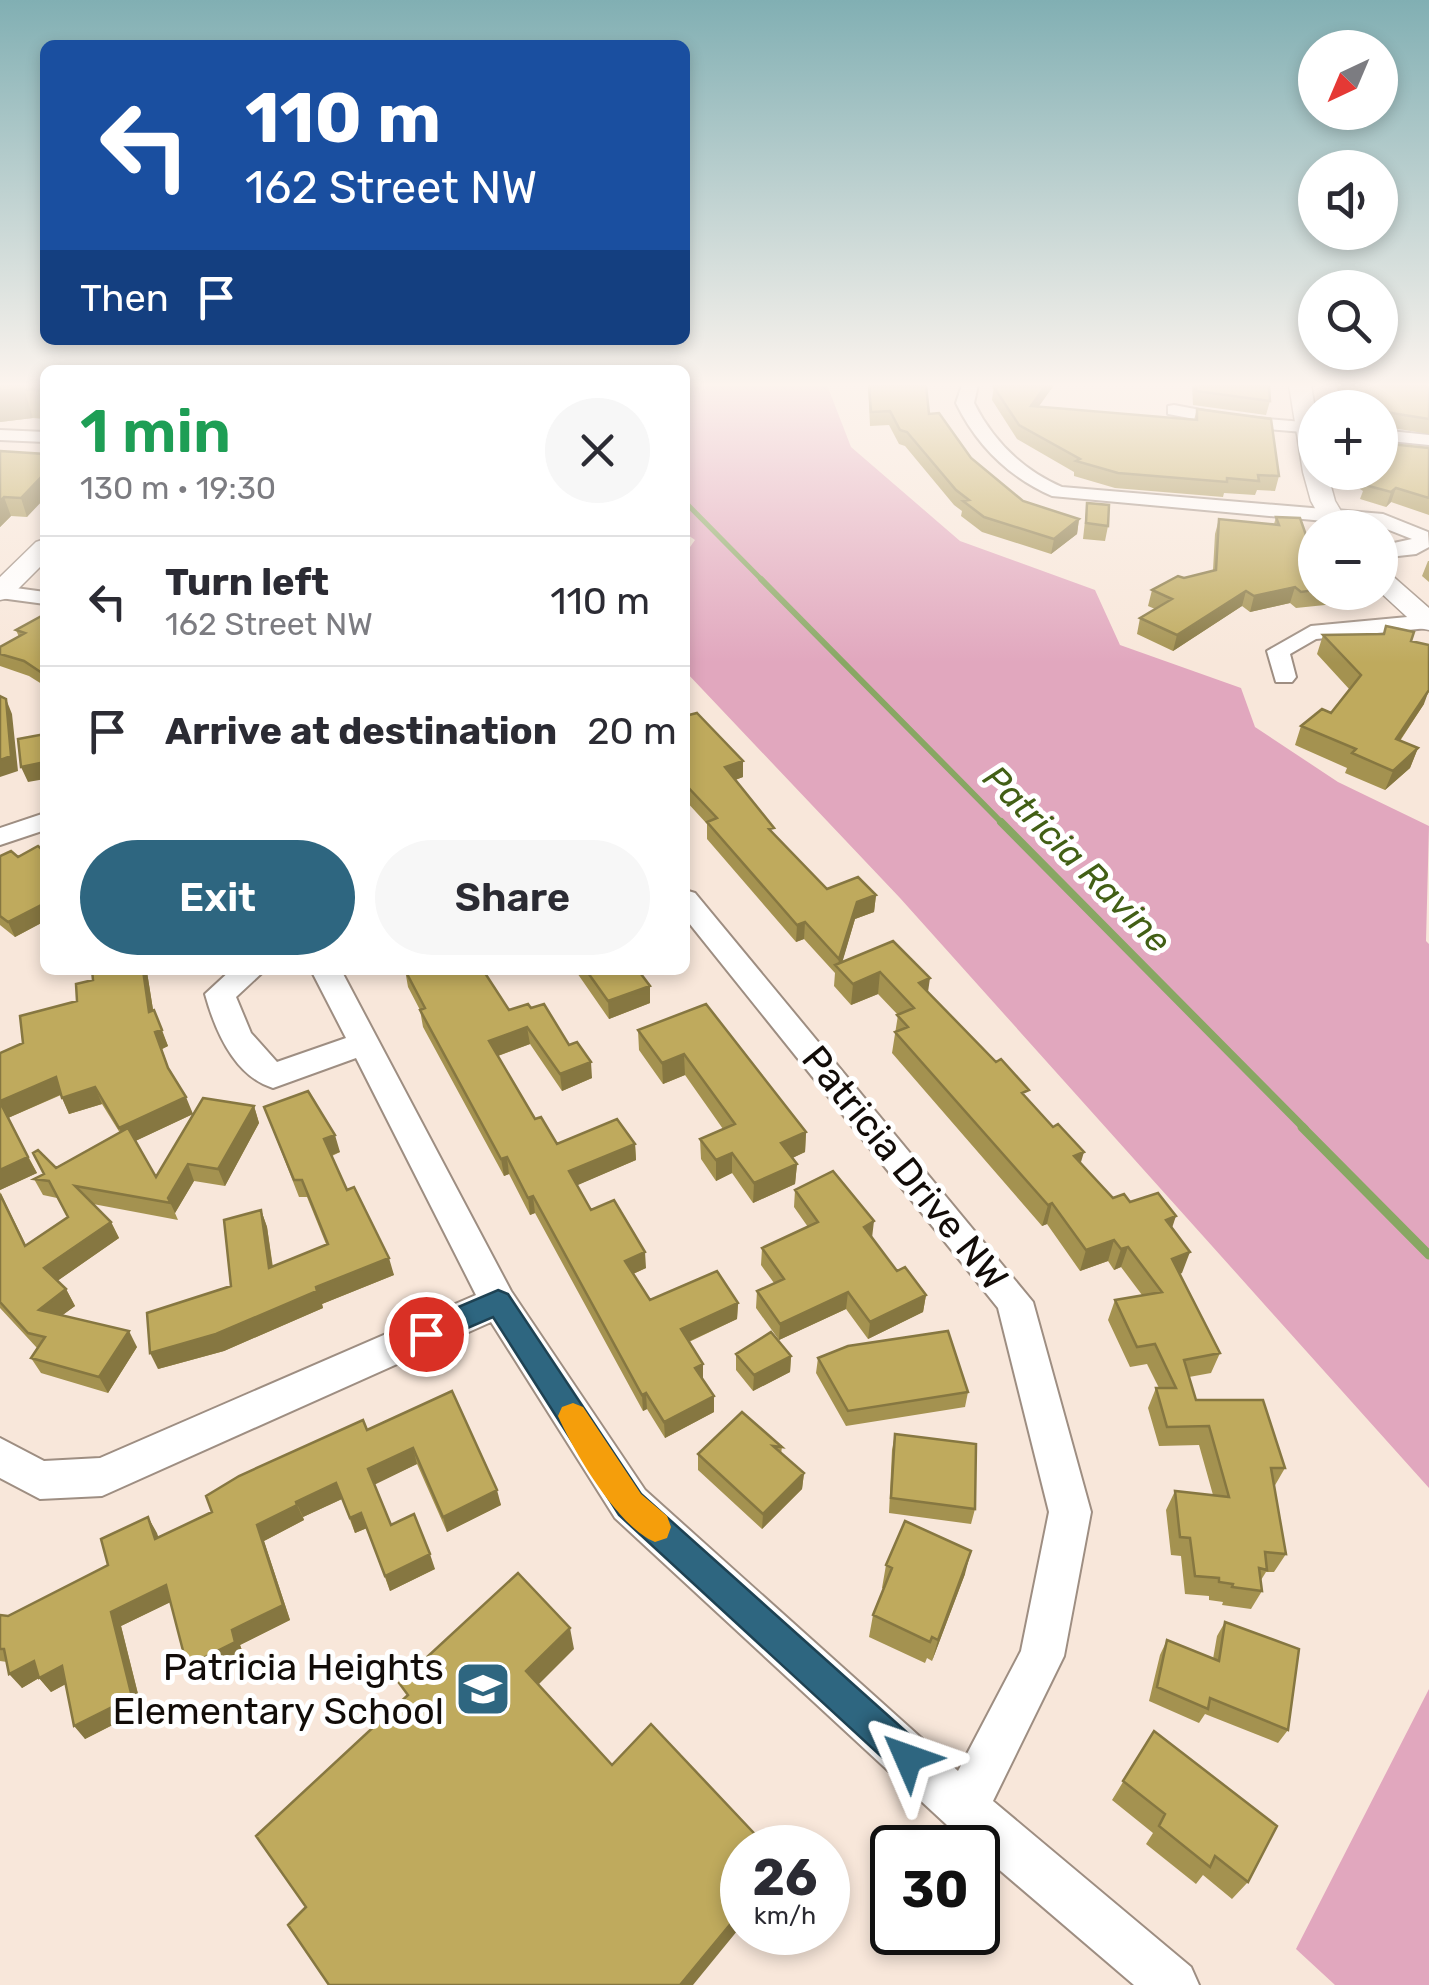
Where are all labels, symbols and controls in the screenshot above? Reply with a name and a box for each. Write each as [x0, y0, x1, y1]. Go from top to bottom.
north arrow [1298, 30, 1398, 130]
map controls [1298, 30, 1398, 610]
text: 110 m [245, 77, 441, 160]
icon: left [80, 80, 210, 210]
button: sound [1298, 150, 1398, 250]
text: 162 Street NW [245, 161, 537, 214]
icon: arrive [189, 270, 244, 325]
button: search [1298, 270, 1398, 370]
text: Then [80, 275, 169, 321]
button: + [1298, 390, 1398, 490]
text: 1 min [80, 396, 231, 467]
button: close [545, 398, 650, 503]
text: 130 m · 19:30 [80, 469, 276, 507]
button: − [1298, 510, 1398, 610]
text: Turn left [165, 559, 329, 605]
icon: left [80, 574, 135, 629]
text: 110 m [550, 578, 650, 624]
text: 162 Street NW [165, 605, 373, 643]
icon: arrive [80, 704, 135, 759]
text: Arrive at destination [165, 708, 557, 754]
text: 20 m [587, 708, 677, 754]
water label: Patricia Ravine [975, 757, 1179, 961]
button: Exit [80, 840, 355, 955]
button: Share [375, 840, 650, 955]
street label: Patricia Drive NW [792, 1036, 1018, 1300]
pin [384, 1292, 469, 1377]
icon: arrive [399, 1307, 454, 1362]
place label: Patricia Heights Elementary School [112, 1644, 444, 1734]
school or university icon: Patricia Heights Elementary School [453, 1659, 513, 1719]
position arrow [856, 1706, 960, 1810]
speed limit sign: 30 [870, 1825, 1000, 1955]
text: 26 [752, 1848, 818, 1908]
text: km/h [754, 1901, 816, 1930]

